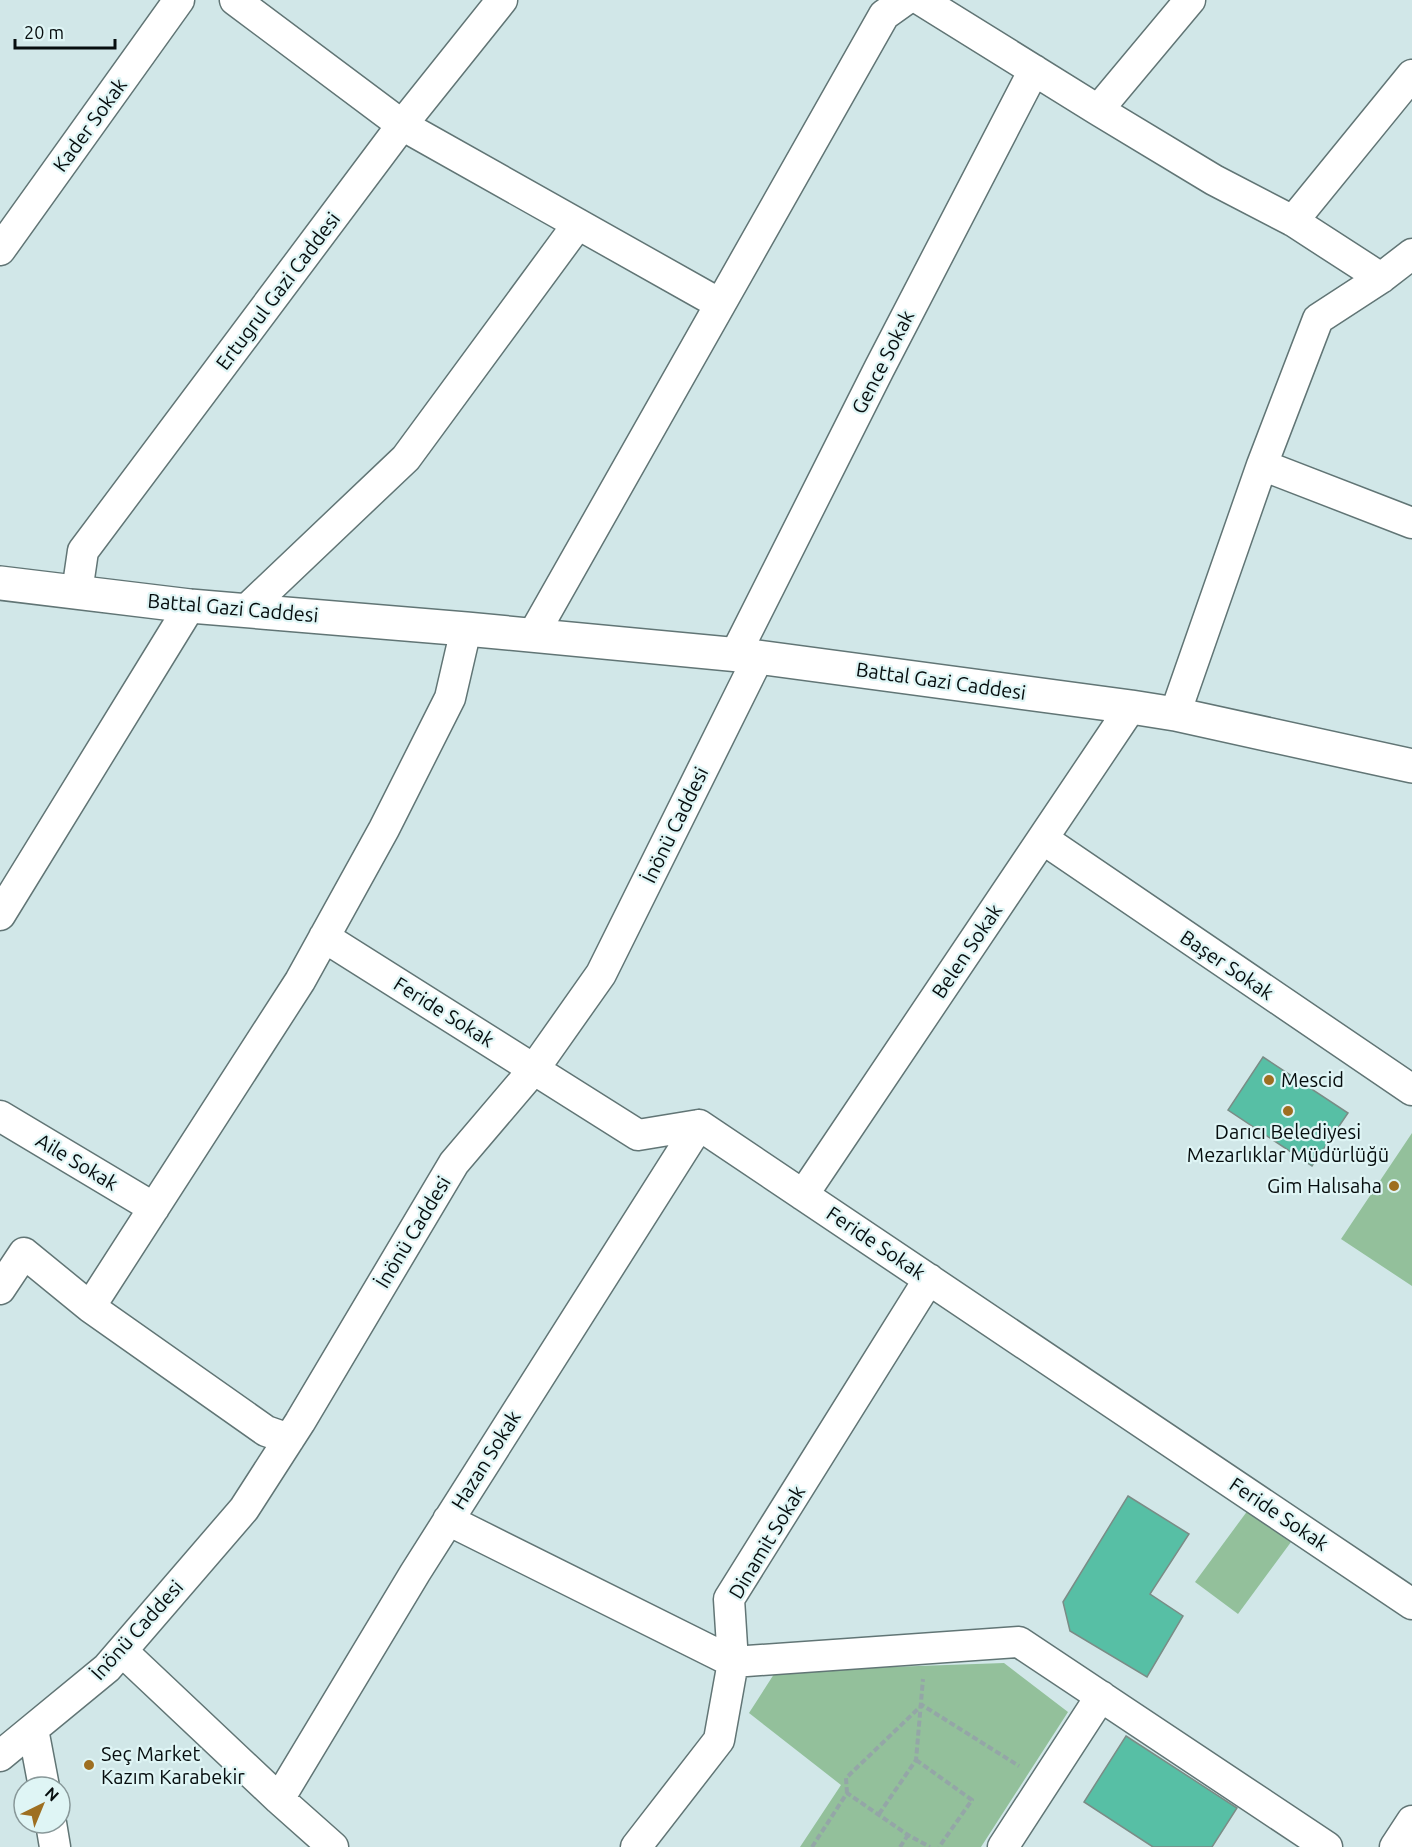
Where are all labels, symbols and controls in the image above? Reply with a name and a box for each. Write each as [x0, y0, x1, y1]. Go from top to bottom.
scale bar [15, 12, 116, 50]
text: 20 m [24, 22, 64, 42]
street label: Kader Sokak [48, 73, 131, 176]
street label: Ertugrul Gazi Caddesi [211, 207, 344, 374]
street label: Gence Sokak [847, 306, 919, 417]
street label: Battal Gazi Caddesi [147, 589, 319, 626]
street label: Battal Gazi Caddesi [855, 657, 1028, 704]
street label: İnönü Caddesi [637, 763, 713, 887]
street label: Belen Sokak [927, 899, 1007, 1002]
street label: Başer Sokak [1176, 925, 1278, 1004]
street label: Feride Sokak [390, 972, 499, 1052]
place label: Mescid [1281, 1068, 1344, 1091]
marker: Mescid [1262, 1073, 1276, 1087]
marker: Darıcı Belediyesi Mezarlıklar Müdürlüğü [1281, 1104, 1295, 1118]
place label: Darıcı Belediyesi Mezarlıklar Müdürlüğü [1187, 1120, 1389, 1166]
street label: Aile Sokak [32, 1128, 122, 1195]
street label: İnönü Caddesi [370, 1172, 455, 1292]
place label: Gim Halısaha [1267, 1174, 1382, 1197]
marker: Gim Halısaha [1387, 1179, 1401, 1193]
street label: Feride Sokak [823, 1201, 930, 1284]
street label: Hazan Sokak [446, 1406, 525, 1513]
street label: Feride Sokak [1226, 1472, 1333, 1555]
street label: Dinamit Sokak [724, 1481, 809, 1602]
street label: İnönü Caddesi [86, 1575, 187, 1684]
place label: Seç Market Kazım Karabekir [101, 1742, 245, 1788]
marker: Seç Market Kazım Karabekir [82, 1758, 96, 1772]
north arrow [12, 1775, 72, 1835]
text: N [42, 1783, 63, 1805]

